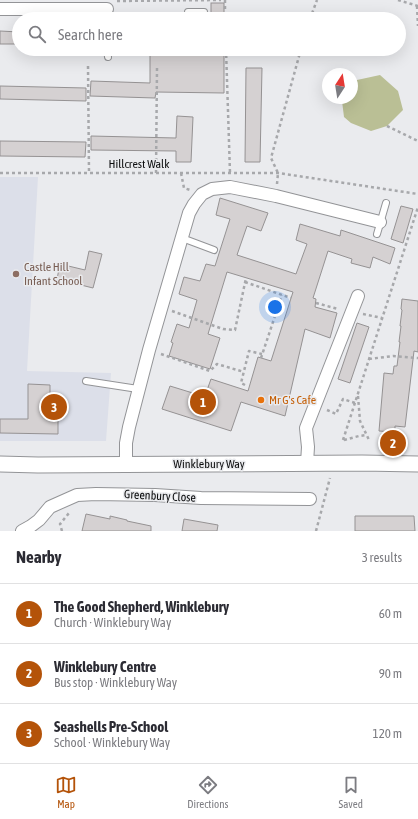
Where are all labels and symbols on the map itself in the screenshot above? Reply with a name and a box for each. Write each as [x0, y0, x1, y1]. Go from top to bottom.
north arrow [322, 68, 358, 104]
street label: Hillcrest Walk [108, 157, 170, 171]
place label: Castle Hill Infant School [24, 260, 83, 288]
marker: Castle Hill Infant School [11, 269, 21, 279]
your location [265, 297, 285, 317]
pin: 1 [190, 387, 216, 417]
pin: 3 [41, 392, 67, 422]
place label: Mr G's Cafe [269, 393, 316, 407]
marker: Mr G's Cafe [256, 395, 266, 405]
pin: 2 [380, 428, 406, 458]
street label: Winklebury Way [173, 457, 245, 471]
street label: Greenbury Close [124, 487, 196, 505]

